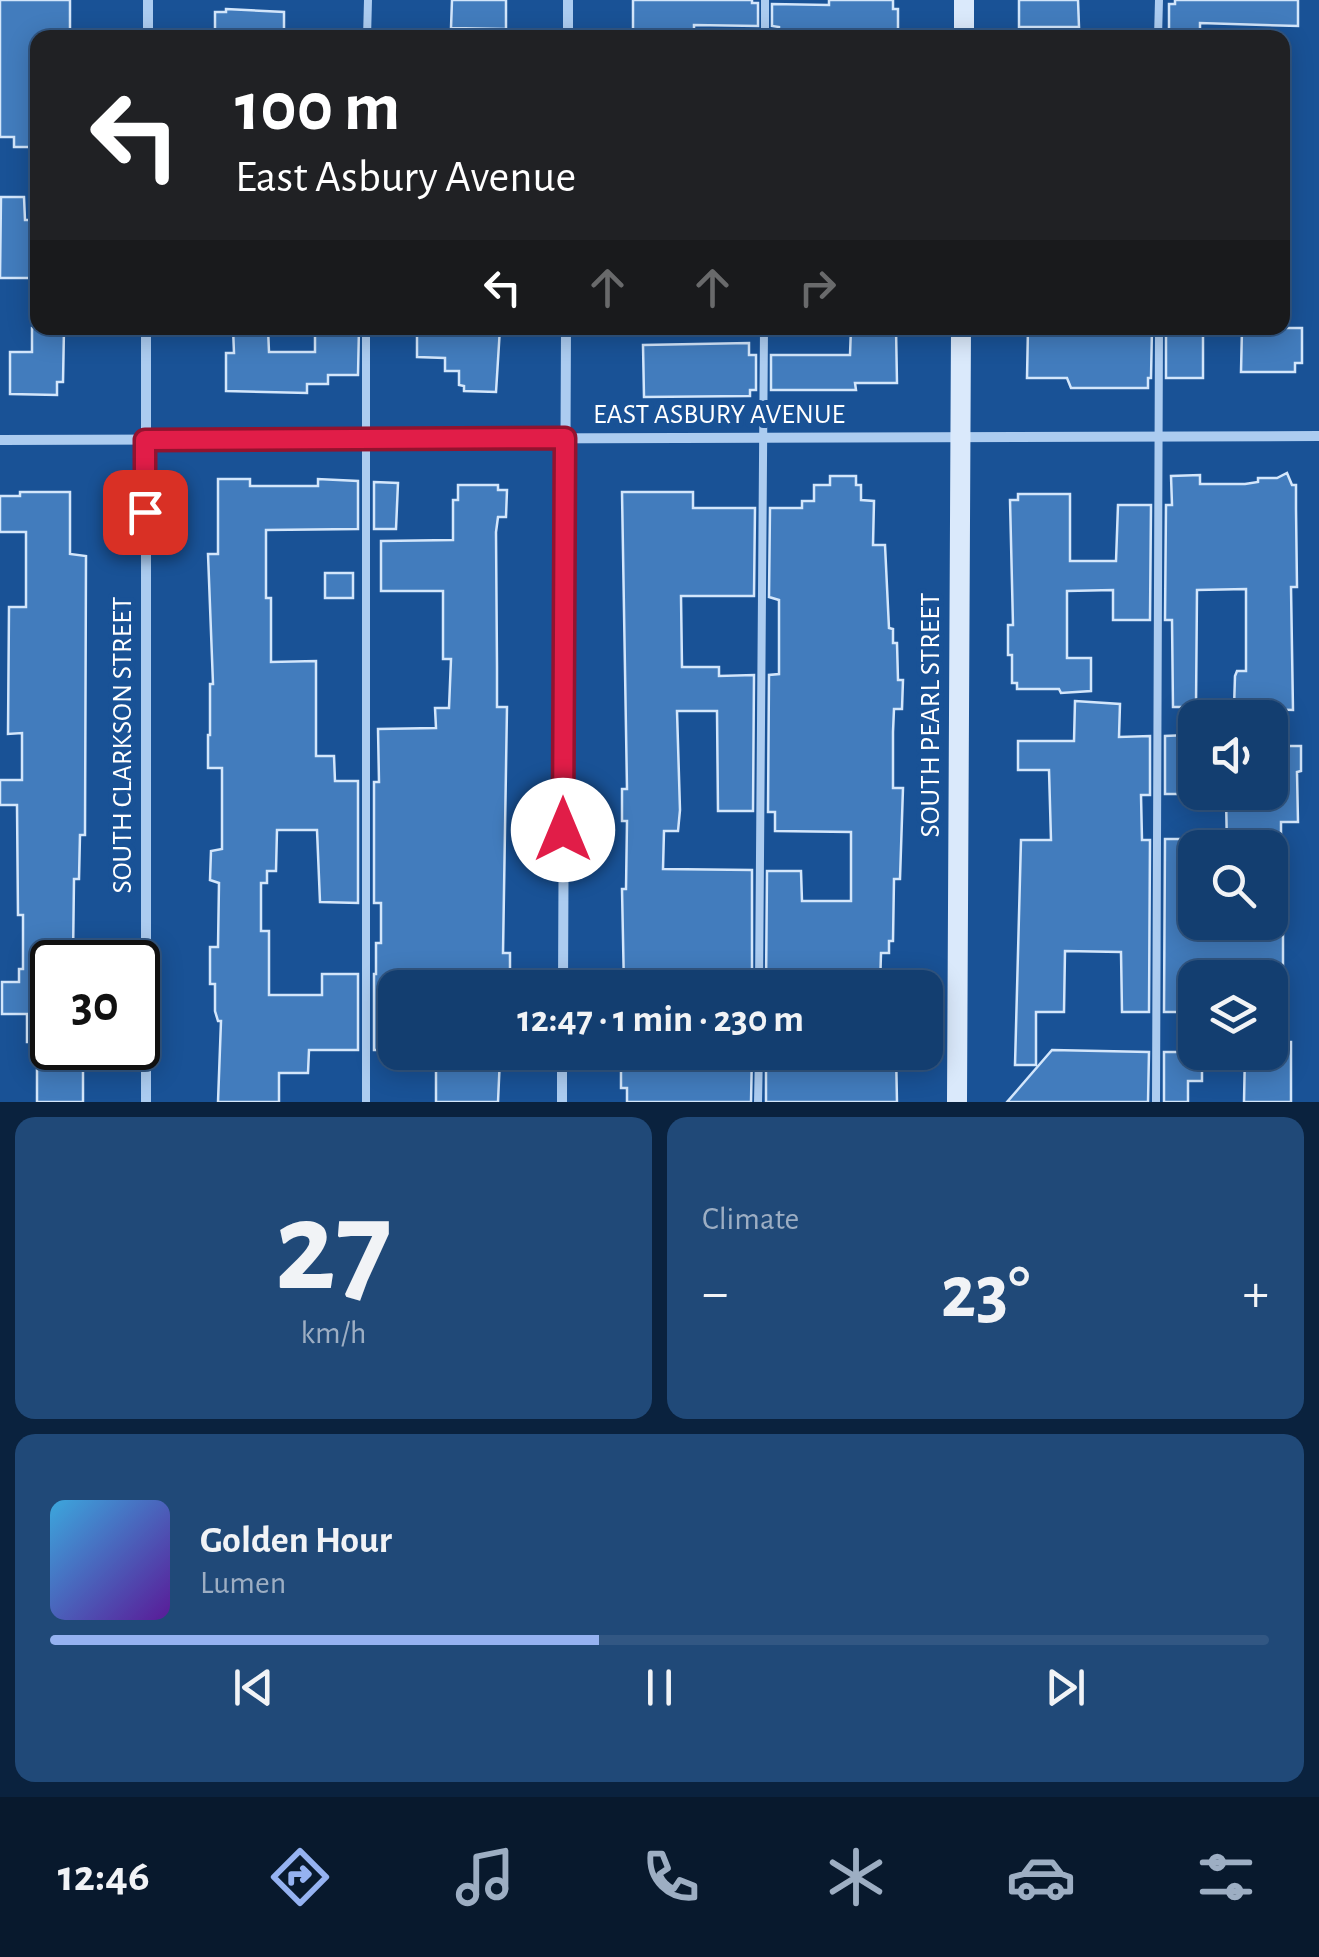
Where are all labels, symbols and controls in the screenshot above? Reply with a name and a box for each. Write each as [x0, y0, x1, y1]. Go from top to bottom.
icon: left [70, 70, 200, 200]
text: 100 m [235, 73, 400, 143]
text: East Asbury Avenue [235, 155, 576, 200]
icon: left [475, 260, 530, 315]
icon: ahead [580, 260, 635, 315]
icon: ahead [685, 260, 740, 315]
icon: right [790, 260, 845, 315]
street label: EAST ASBURY AVENUE [593, 401, 845, 429]
pin [103, 470, 188, 555]
icon: arrive [118, 485, 173, 540]
street label: SOUTH PEARL STREET [917, 592, 945, 837]
street label: SOUTH CLARKSON STREET [109, 596, 137, 893]
map controls [1178, 700, 1288, 1070]
button: sound [1178, 700, 1288, 810]
position arrow [511, 778, 615, 882]
button: search [1178, 830, 1288, 940]
speed limit sign: 30 [30, 940, 160, 1070]
button: layers [1178, 960, 1288, 1070]
text: 12:47 · 1 min · 230 m [517, 1001, 804, 1039]
text: 27 [275, 1184, 392, 1314]
text: Climate [702, 1203, 799, 1235]
text: 23° [941, 1256, 1030, 1331]
text: − [702, 1266, 728, 1321]
text: + [1243, 1266, 1269, 1321]
text: km/h [300, 1317, 367, 1349]
text: Golden Hour [200, 1522, 392, 1560]
text: Lumen [200, 1567, 286, 1599]
icon: previous [226, 1660, 281, 1715]
icon: pause [632, 1660, 687, 1715]
icon: next [1038, 1660, 1093, 1715]
icon: directions [265, 1842, 335, 1912]
icon: music [450, 1842, 520, 1912]
icon: phone [636, 1842, 706, 1912]
icon: climate [821, 1842, 891, 1912]
icon: car [1006, 1842, 1076, 1912]
icon: filters [1191, 1842, 1261, 1912]
text: 12:46 [58, 1854, 150, 1899]

